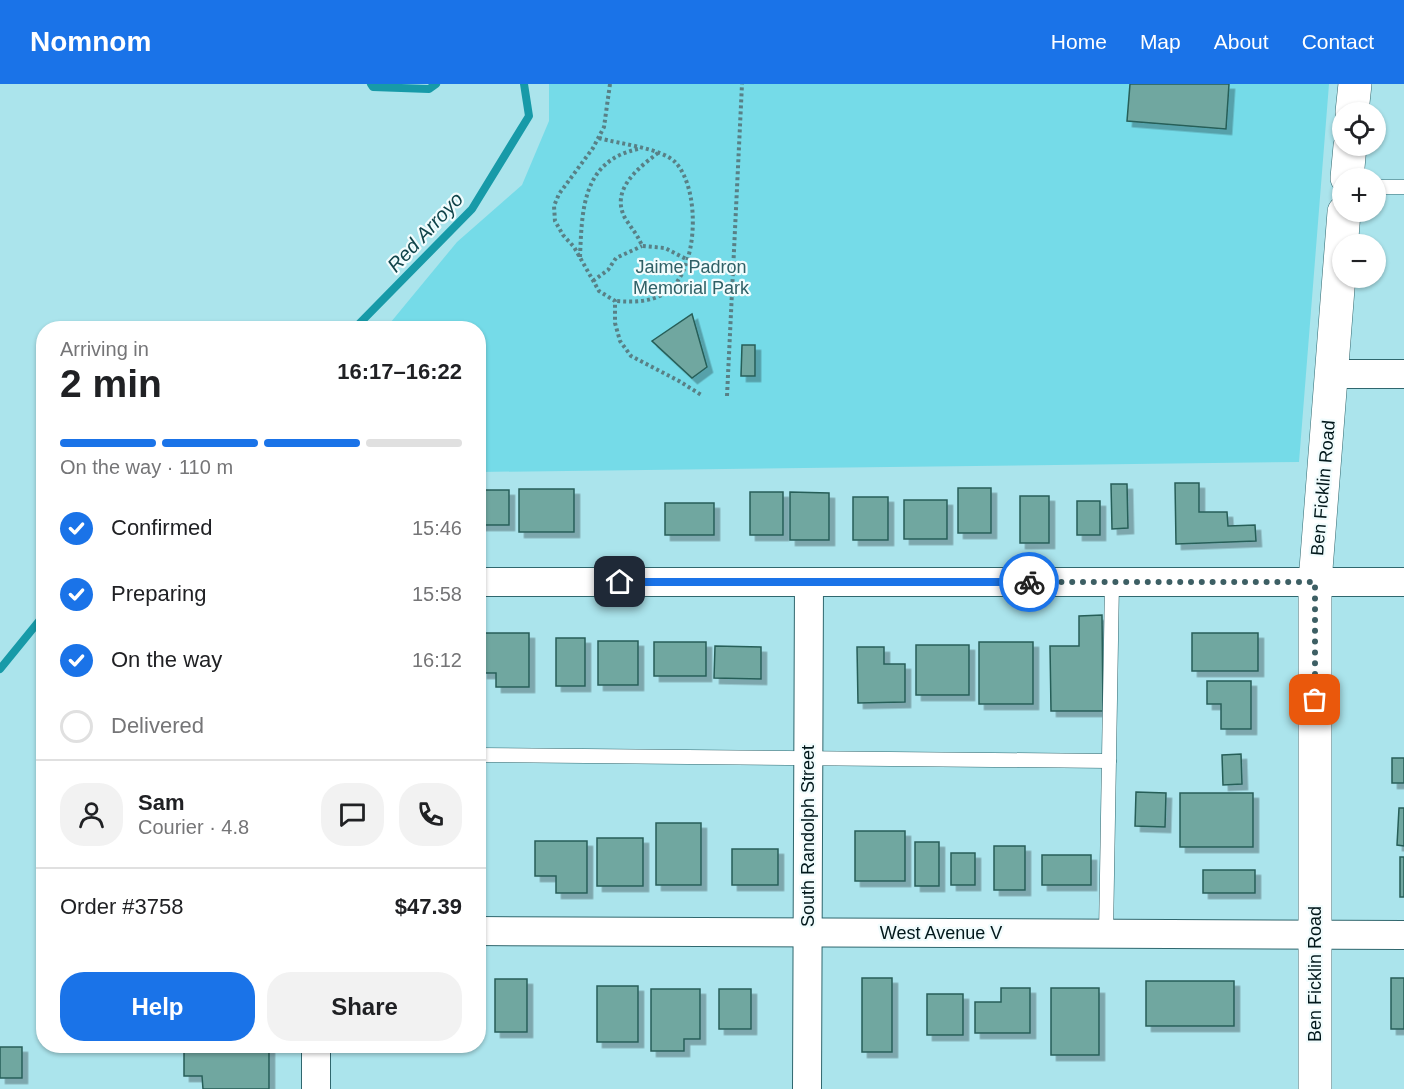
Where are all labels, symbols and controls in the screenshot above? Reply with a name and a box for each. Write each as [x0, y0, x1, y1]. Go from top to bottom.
text: Nomnom [30, 26, 151, 57]
text: Home [1051, 30, 1107, 53]
text: Map [1140, 30, 1181, 53]
text: About [1214, 30, 1269, 53]
text: Contact [1302, 30, 1374, 53]
map controls [1332, 102, 1386, 288]
button: locate [1332, 102, 1386, 156]
button: + [1332, 168, 1386, 222]
water label: Red Arroyo [383, 188, 467, 276]
button: − [1332, 234, 1386, 288]
park label: Jaime Padron Memorial Park [633, 257, 750, 298]
text: Arriving in [60, 338, 149, 360]
text: 16:17–16:22 [337, 359, 462, 384]
text: 2 min [60, 362, 162, 405]
street label: Ben Ficklin Road [1307, 419, 1339, 557]
text: On the way · 110 m [60, 456, 233, 478]
icon: check [60, 512, 93, 545]
text: Confirmed [111, 515, 212, 540]
text: 15:46 [412, 517, 462, 539]
courier [999, 552, 1059, 612]
pin [594, 556, 645, 607]
icon: home [603, 565, 636, 598]
icon: bike [1013, 566, 1046, 599]
icon: check [60, 578, 93, 611]
text: Preparing [111, 581, 206, 606]
text: 15:58 [412, 583, 462, 605]
icon: check [60, 644, 93, 677]
text: On the way [111, 647, 222, 672]
text: 16:12 [412, 649, 462, 671]
pin [1289, 674, 1340, 725]
icon: bag [1298, 683, 1331, 716]
text: Delivered [111, 713, 204, 738]
street label: South Randolph Street [798, 745, 818, 927]
button: person [60, 783, 123, 846]
button: chat [321, 783, 384, 846]
button: phone [399, 783, 462, 846]
text: Sam [138, 790, 184, 815]
text: Courier · 4.8 [138, 816, 249, 838]
text: Order #3758 [60, 894, 184, 919]
text: $47.39 [395, 894, 462, 919]
street label: Ben Ficklin Road [1305, 906, 1325, 1042]
street label: West Avenue V [880, 923, 1002, 943]
button: Help [60, 972, 255, 1041]
button: Share [267, 972, 462, 1041]

